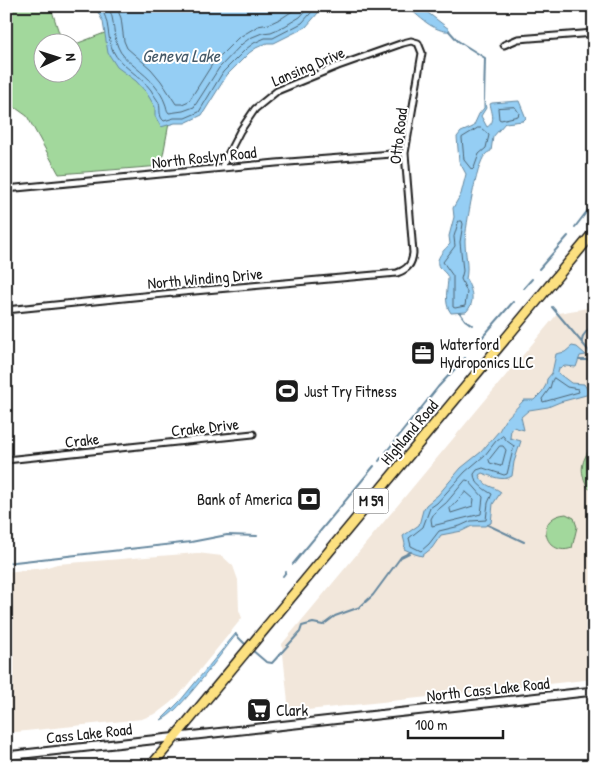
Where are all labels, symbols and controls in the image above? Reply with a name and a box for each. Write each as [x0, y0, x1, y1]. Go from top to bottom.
north arrow [32, 32, 82, 82]
street label: Lansing Drive [268, 41, 348, 91]
water label: Geneva Lake [142, 43, 221, 68]
text: N [62, 53, 81, 62]
street label: Otto Road [384, 107, 412, 165]
street label: North Roslyn Road [151, 141, 257, 173]
street label: North Winding Drive [146, 262, 264, 294]
place label: Waterford Hydroponics LLC [440, 333, 534, 373]
office icon: Waterford Hydroponics LLC [410, 340, 436, 366]
sports icon: Just Try Fitness [274, 378, 300, 404]
place label: Just Try Fitness [304, 380, 397, 402]
street label: Highland Road [375, 395, 443, 469]
street label: Crake Drive [170, 412, 241, 441]
street label: Crake [64, 427, 101, 453]
bank icon: Bank of America [296, 486, 322, 512]
place label: Bank of America [197, 488, 292, 510]
road number: M 59 [354, 488, 388, 514]
street label: North Cass Lake Road [426, 672, 550, 706]
supermarket icon: Clark [246, 697, 272, 723]
place label: Clark [276, 699, 308, 721]
scale bar [408, 707, 502, 739]
text: 100 m [415, 714, 448, 735]
street label: Cass Lake Road [45, 718, 133, 748]

